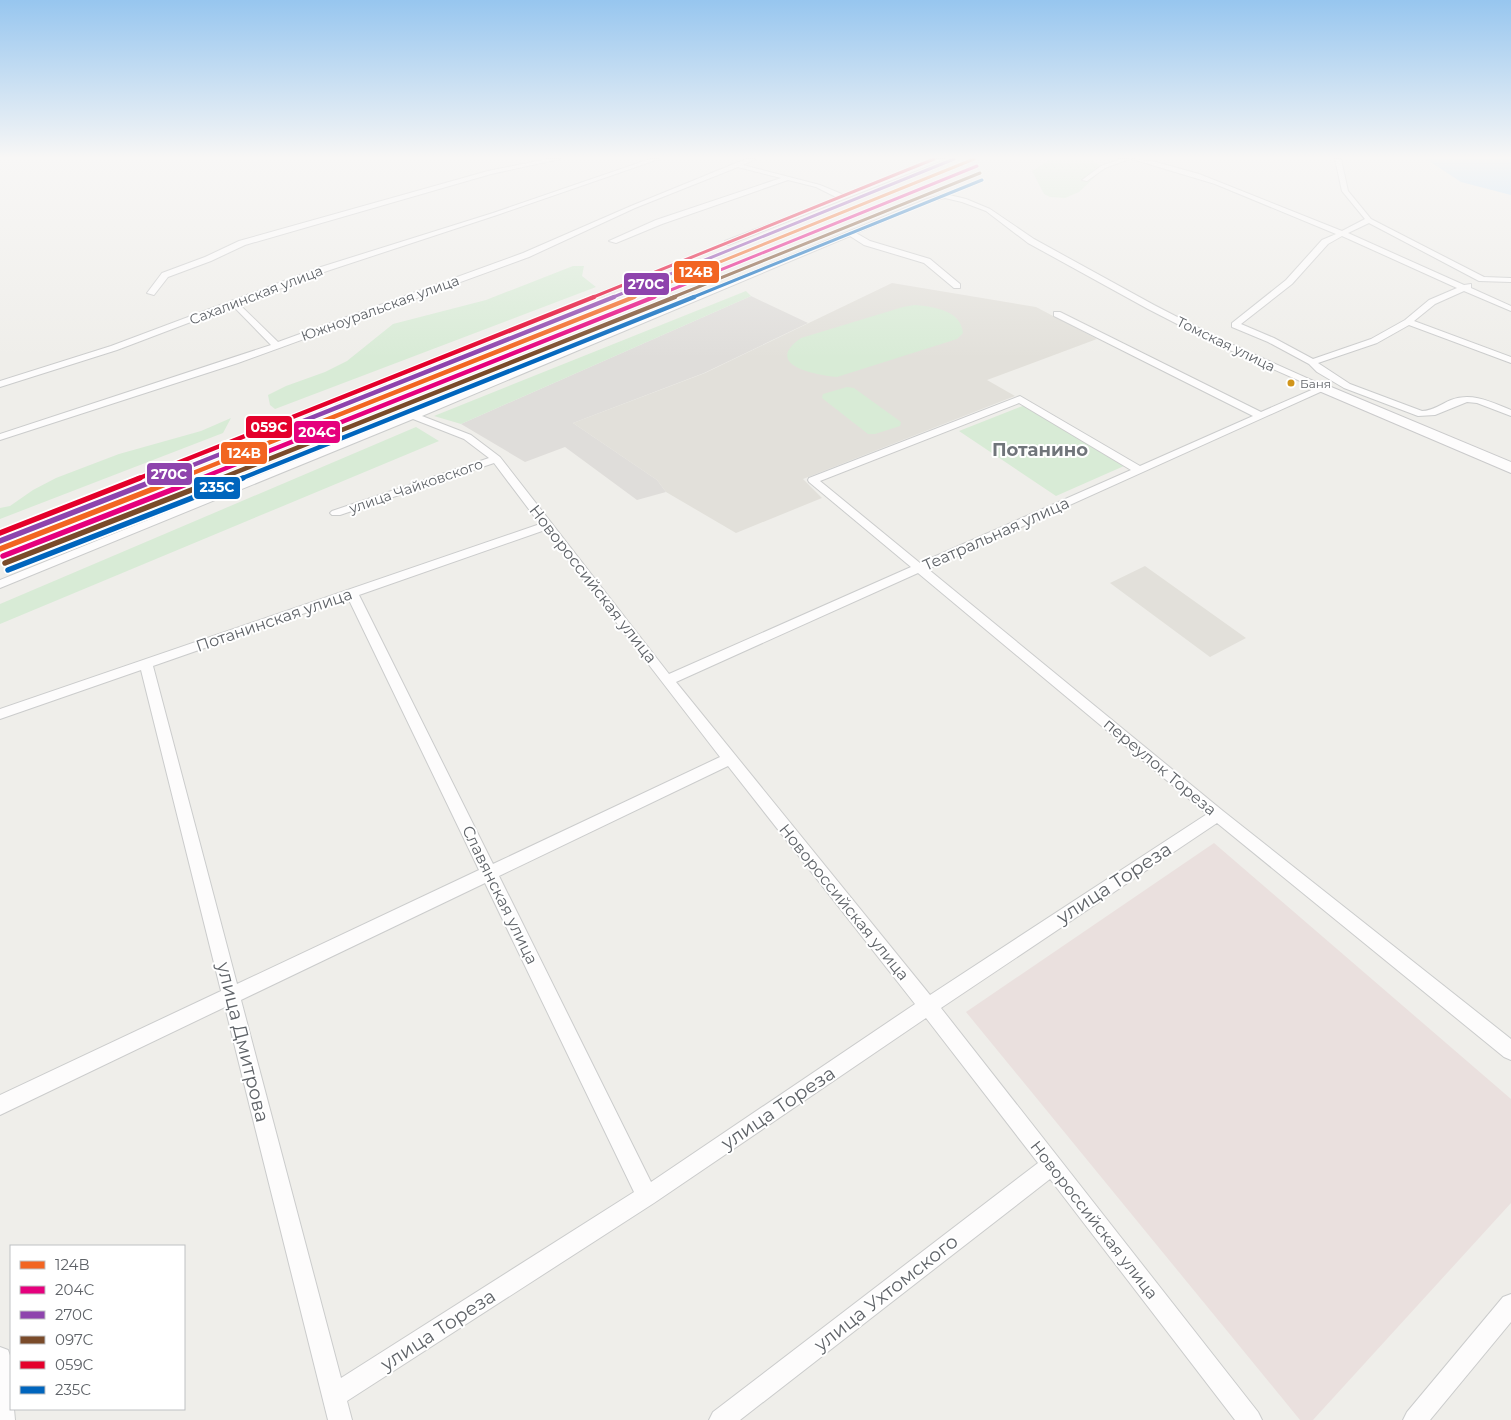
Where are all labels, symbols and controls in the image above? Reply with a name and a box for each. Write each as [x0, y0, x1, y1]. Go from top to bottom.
line badge: 124В [673, 260, 720, 284]
street label: Сахалинская улица [187, 261, 325, 329]
text: 124В [679, 263, 713, 281]
street label: Южноуральская улица [298, 271, 462, 345]
line badge: 270С [623, 272, 670, 296]
text: 270С [628, 275, 664, 293]
street label: Томская улица [1174, 312, 1278, 376]
place label: Баня [1300, 376, 1331, 391]
marker: Баня [1286, 378, 1296, 388]
line badge: 059С [245, 415, 293, 439]
text: 059С [251, 418, 287, 436]
line badge: 204С [293, 420, 341, 444]
text: 204С [298, 423, 336, 441]
district label: Потанино [992, 439, 1088, 461]
line badge: 124В [220, 441, 268, 465]
text: 124В [227, 444, 261, 462]
street label: улица Чайковского [346, 455, 485, 518]
line badge: 270С [146, 462, 193, 486]
text: 270С [151, 465, 187, 483]
line badge: 235С [193, 476, 241, 500]
text: 235С [200, 478, 234, 496]
street label: Театральная улица [920, 493, 1072, 575]
street label: Новороссийская улица [525, 501, 661, 667]
street label: Потанинская улица [193, 584, 355, 656]
street label: переулок Тореза [1100, 714, 1220, 820]
street label: Новороссийская улица [775, 820, 913, 984]
street label: Славянская улица [458, 823, 542, 967]
street label: улица Тореза [1051, 837, 1176, 929]
street label: улица Дмитрова [212, 959, 274, 1124]
street label: улица Тореза [716, 1061, 839, 1155]
street label: Новороссийская улица [1026, 1137, 1162, 1303]
street label: улица Ухтомского [809, 1230, 962, 1357]
legend [10, 1245, 185, 1410]
text: 124В [55, 1255, 90, 1274]
text: 204С [55, 1280, 94, 1299]
street label: улица Тореза [375, 1284, 500, 1376]
text: 270С [55, 1305, 93, 1324]
text: 097С [55, 1330, 94, 1349]
text: 059С [55, 1355, 94, 1374]
text: 235С [55, 1380, 91, 1399]

